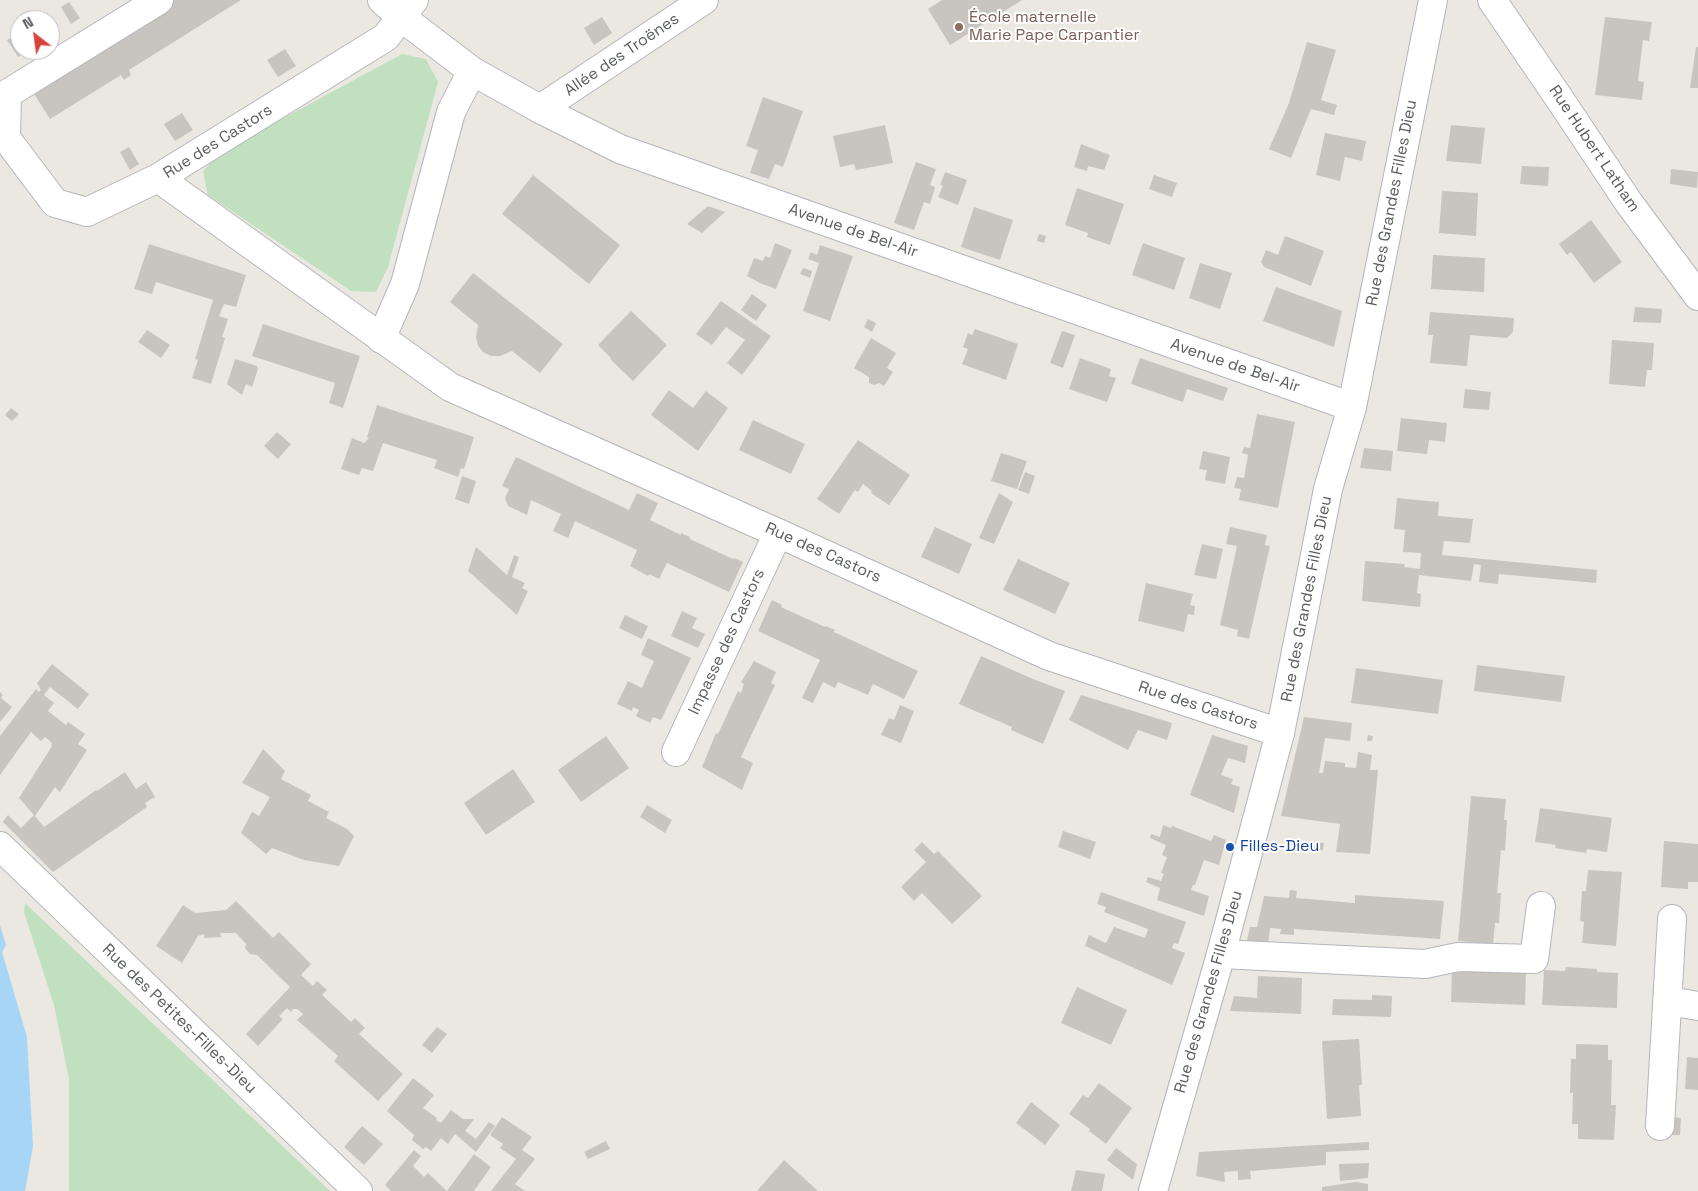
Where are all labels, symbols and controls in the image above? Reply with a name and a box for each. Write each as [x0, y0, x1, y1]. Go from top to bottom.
place label: École maternelle Marie Pape Carpantier [969, 8, 1139, 46]
street label: Allée des Troënes [561, 9, 683, 101]
north arrow [10, 10, 60, 60]
text: N [19, 13, 37, 33]
marker: École maternelle Marie Pape Carpantier [953, 21, 965, 33]
street label: Rue Hubert Latham [1544, 82, 1644, 216]
street label: Rue des Grandes Filles Dieu [1363, 98, 1421, 308]
street label: Rue des Castors [160, 101, 276, 183]
street label: Avenue de Bel-Air [786, 200, 920, 262]
street label: Avenue de Bel-Air [1168, 335, 1302, 397]
street label: Rue des Grandes Filles Dieu [1278, 494, 1336, 704]
street label: Rue des Castors [762, 519, 884, 587]
street label: Impasse des Castors [685, 566, 769, 718]
street label: Rue des Castors [1136, 678, 1260, 734]
place label: Filles-Dieu [1240, 837, 1319, 857]
marker: Filles-Dieu [1224, 841, 1236, 853]
street label: Rue des Grandes Filles Dieu [1171, 889, 1247, 1095]
street label: Rue des Petites-Filles-Dieu [98, 940, 260, 1098]

